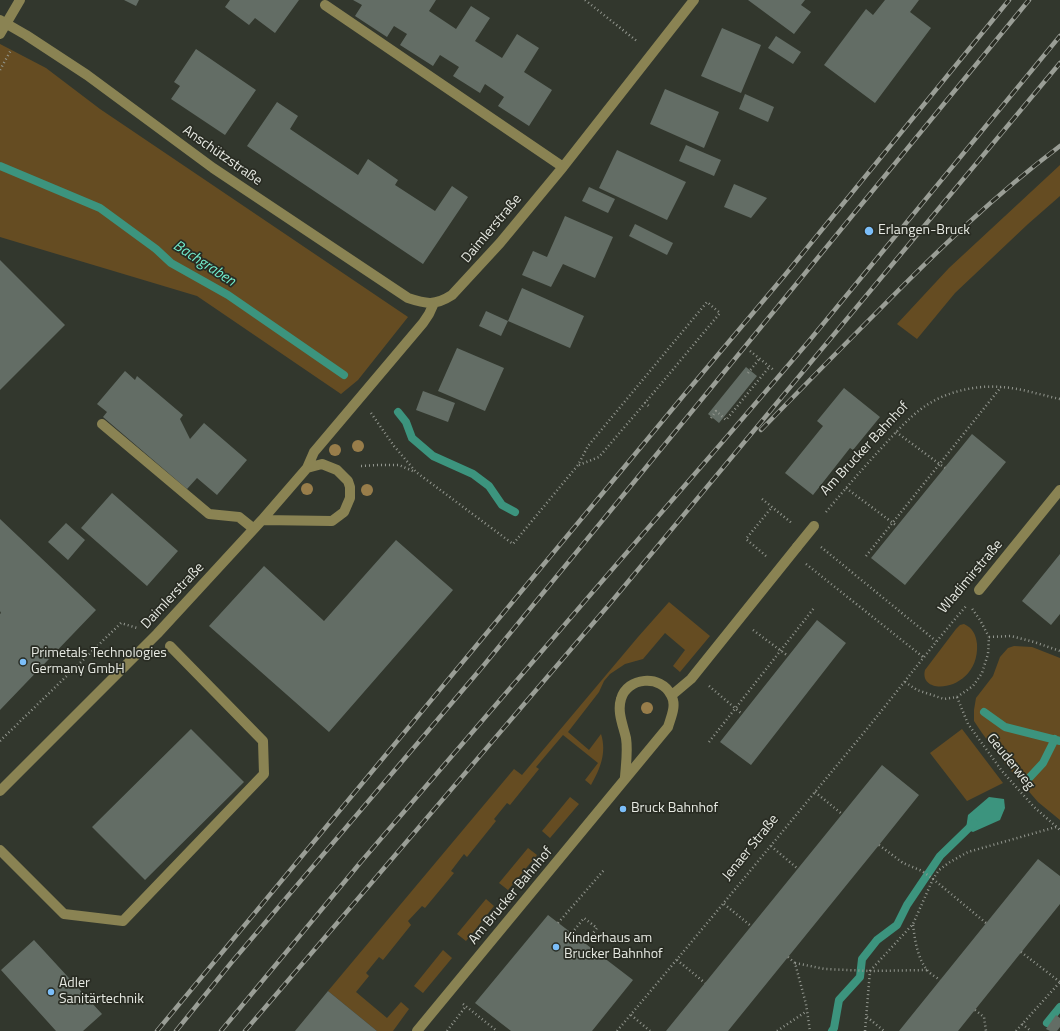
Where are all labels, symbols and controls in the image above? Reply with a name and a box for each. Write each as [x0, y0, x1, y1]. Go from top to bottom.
street label: Anschützstraße [179, 122, 265, 190]
street label: Daimlerstraße [458, 191, 526, 267]
place label: Erlangen-Bruck [878, 223, 970, 239]
marker: Erlangen-Bruck [863, 225, 875, 237]
water label: Bachgraben [169, 237, 239, 291]
street label: Am Brucker Bahnhof [817, 399, 913, 499]
street label: Wladimirstraße [935, 537, 1007, 617]
street label: Daimlerstraße [138, 559, 208, 633]
place label: Primetals Technologies Germany GmbH [31, 646, 167, 678]
marker: Primetals Technologies Germany GmbH [18, 657, 28, 667]
street label: Geuderweg [982, 731, 1038, 793]
place label: Bruck Bahnhof [631, 801, 718, 817]
marker: Bruck Bahnhof [618, 804, 628, 814]
street label: Jenaer Straße [719, 812, 783, 884]
street label: Am Brucker Bahnhof [465, 844, 557, 948]
place label: Kinderhaus am Brucker Bahnhof [564, 931, 663, 964]
marker: Kinderhaus am Brucker Bahnhof [551, 942, 561, 952]
place label: Adler Sanitärtechnik [59, 976, 144, 1008]
marker: Adler Sanitärtechnik [46, 987, 56, 997]

